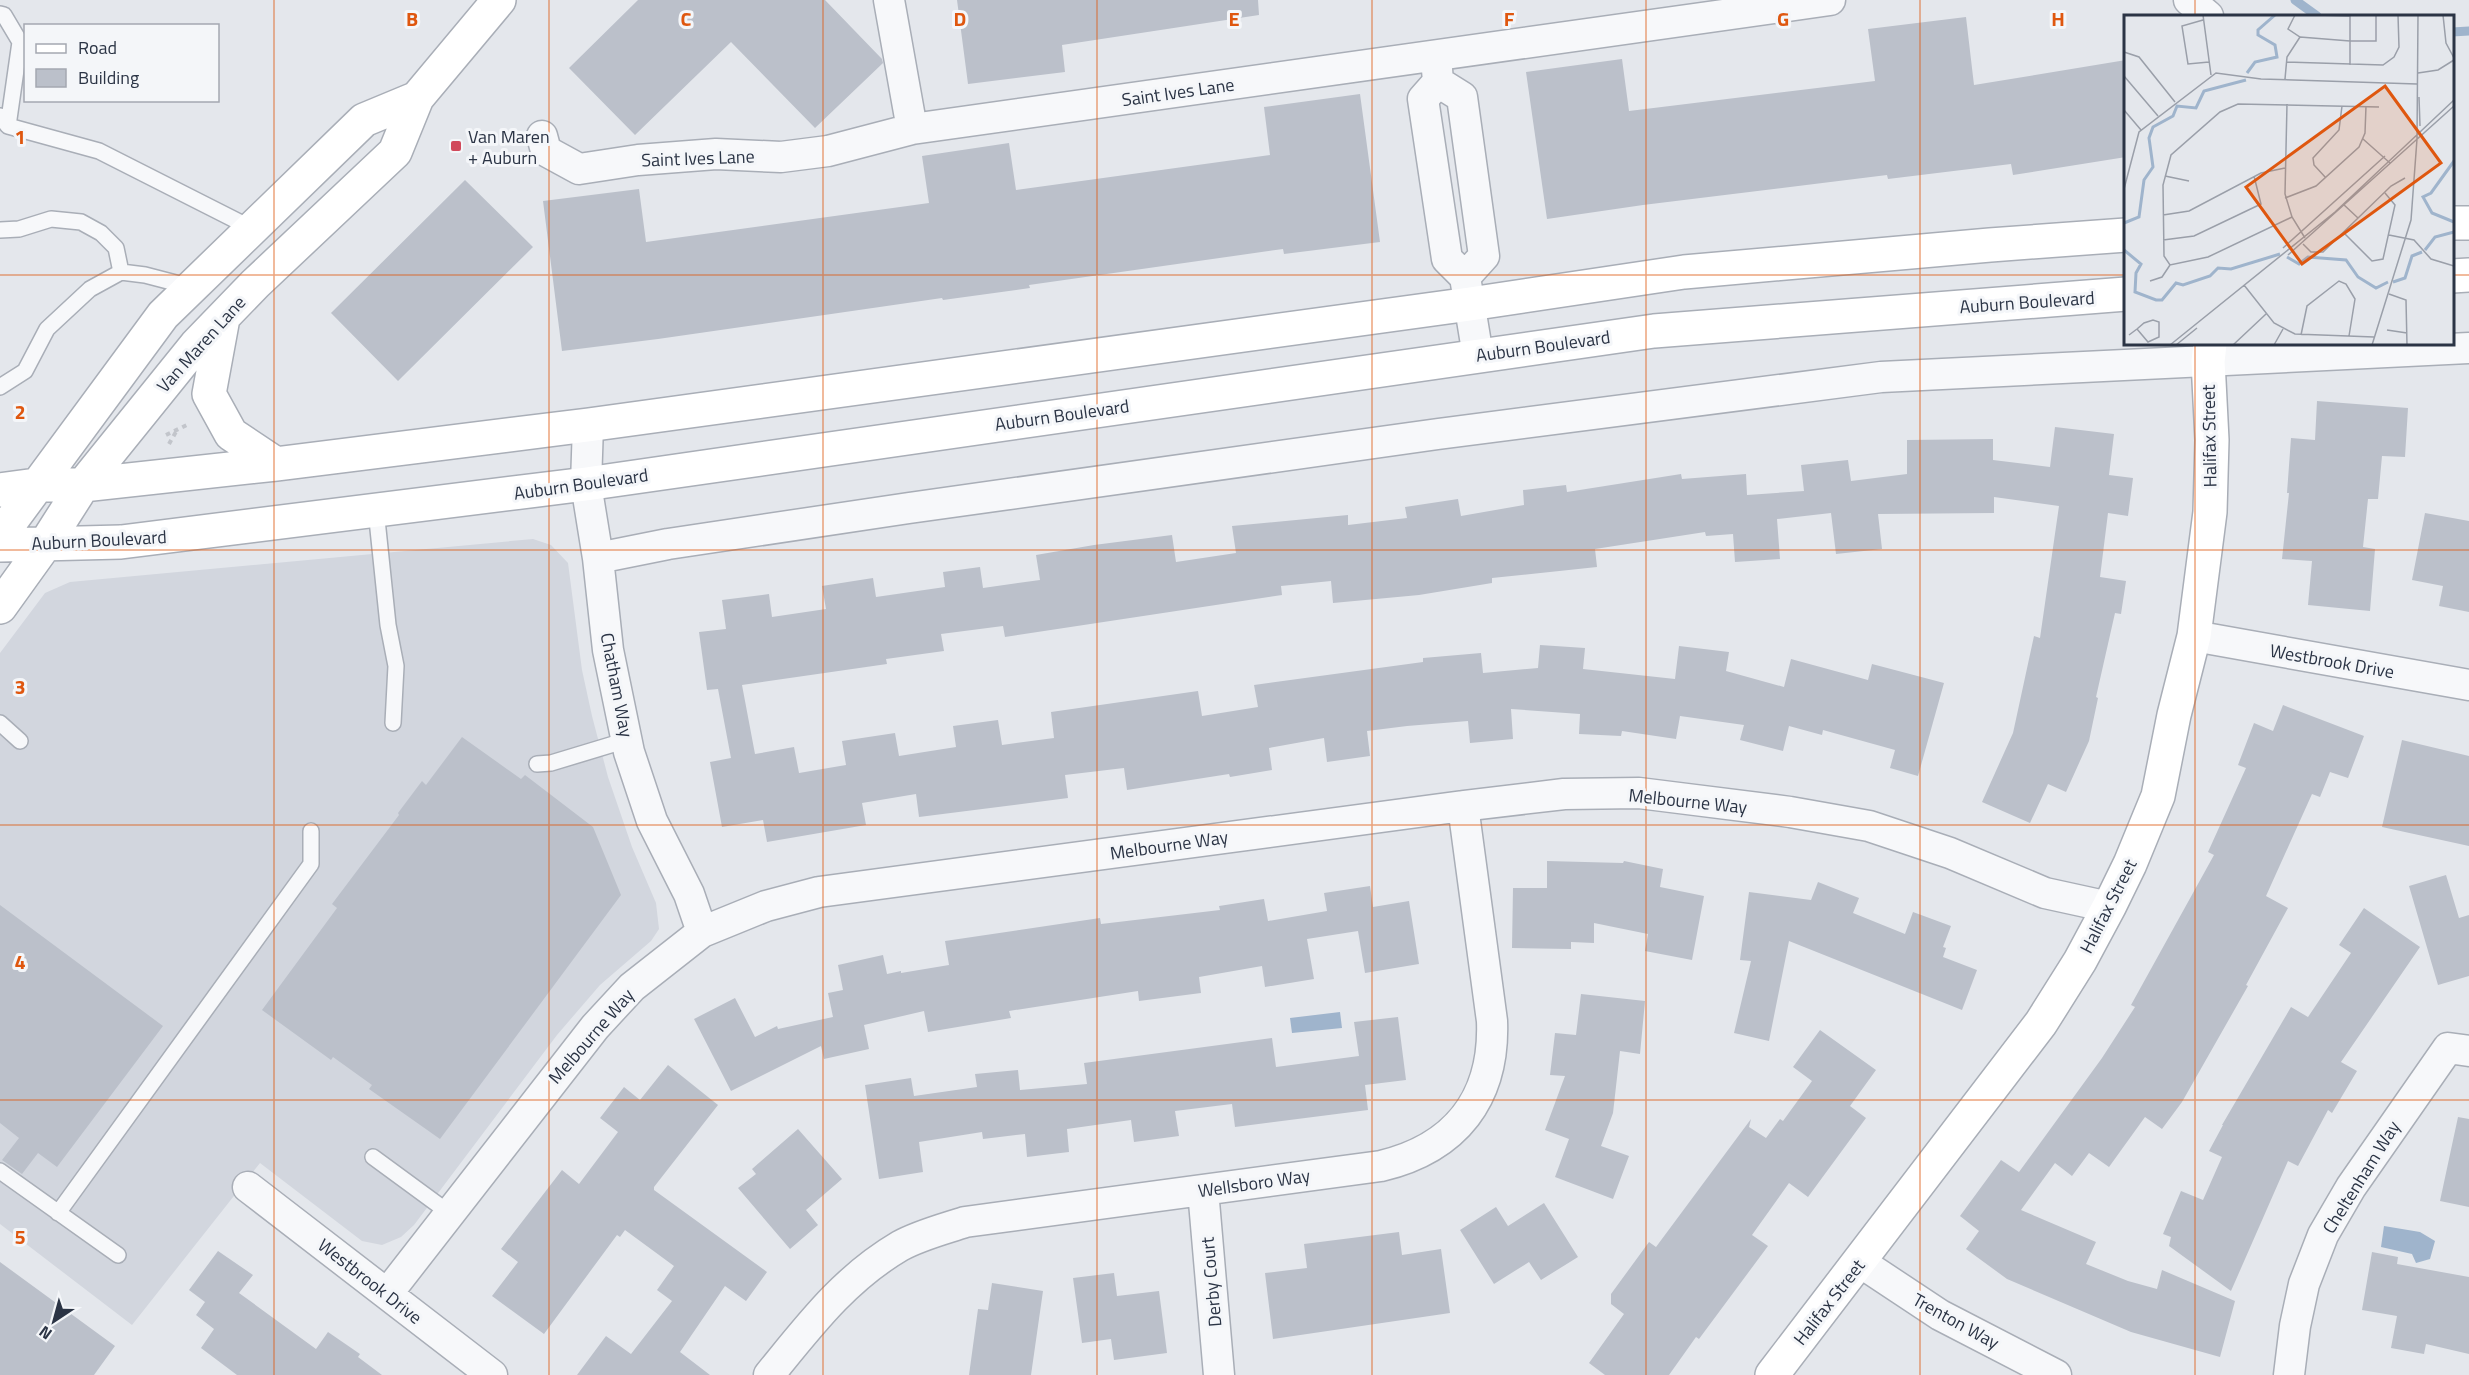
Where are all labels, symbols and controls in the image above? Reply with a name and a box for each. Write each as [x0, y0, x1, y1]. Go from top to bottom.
text: B [406, 3, 418, 34]
text: C [681, 3, 692, 34]
text: D [954, 3, 966, 34]
text: E [1228, 3, 1240, 34]
text: F [1504, 3, 1515, 34]
text: G [1777, 3, 1789, 34]
text: H [2051, 3, 2065, 34]
inset map [2124, 15, 2454, 345]
legend [24, 24, 219, 102]
text: Road [78, 34, 117, 61]
text: Building [78, 64, 139, 91]
street label: Saint Ives Lane [1120, 71, 1236, 113]
text: 1 [14, 121, 26, 152]
place label: Van Maren + Auburn [468, 123, 550, 171]
marker: Van Maren + Auburn [449, 139, 463, 153]
street label: Saint Ives Lane [641, 143, 755, 173]
street label: Auburn Boulevard [1958, 284, 2096, 320]
street label: Van Maren Lane [150, 290, 252, 398]
street label: Auburn Boulevard [1474, 323, 1612, 369]
street label: Halifax Street [2195, 384, 2223, 488]
street label: Auburn Boulevard [993, 392, 1131, 438]
text: 2 [14, 396, 26, 427]
street label: Auburn Boulevard [512, 461, 650, 507]
street label: Auburn Boulevard [31, 523, 167, 557]
street label: Chatham Way [594, 630, 640, 740]
street label: Westbrook Drive [2268, 637, 2396, 685]
text: 3 [14, 671, 26, 702]
street label: Melbourne Way [1627, 781, 1749, 821]
street label: Melbourne Way [1108, 823, 1230, 867]
street label: Halifax Street [2073, 853, 2144, 958]
text: 4 [14, 946, 26, 977]
street label: Melbourne Way [542, 982, 640, 1090]
street label: Cheltenham Way [2315, 1115, 2407, 1239]
street label: Wellsboro Way [1196, 1162, 1312, 1204]
text: 5 [14, 1221, 26, 1252]
street label: Westbrook Drive [312, 1232, 428, 1330]
street label: Derby Court [1194, 1235, 1228, 1328]
street label: Halifax Street [1787, 1253, 1872, 1351]
street label: Trenton Way [1908, 1286, 2005, 1356]
north arrow [24, 1291, 84, 1351]
text: N [34, 1320, 57, 1346]

